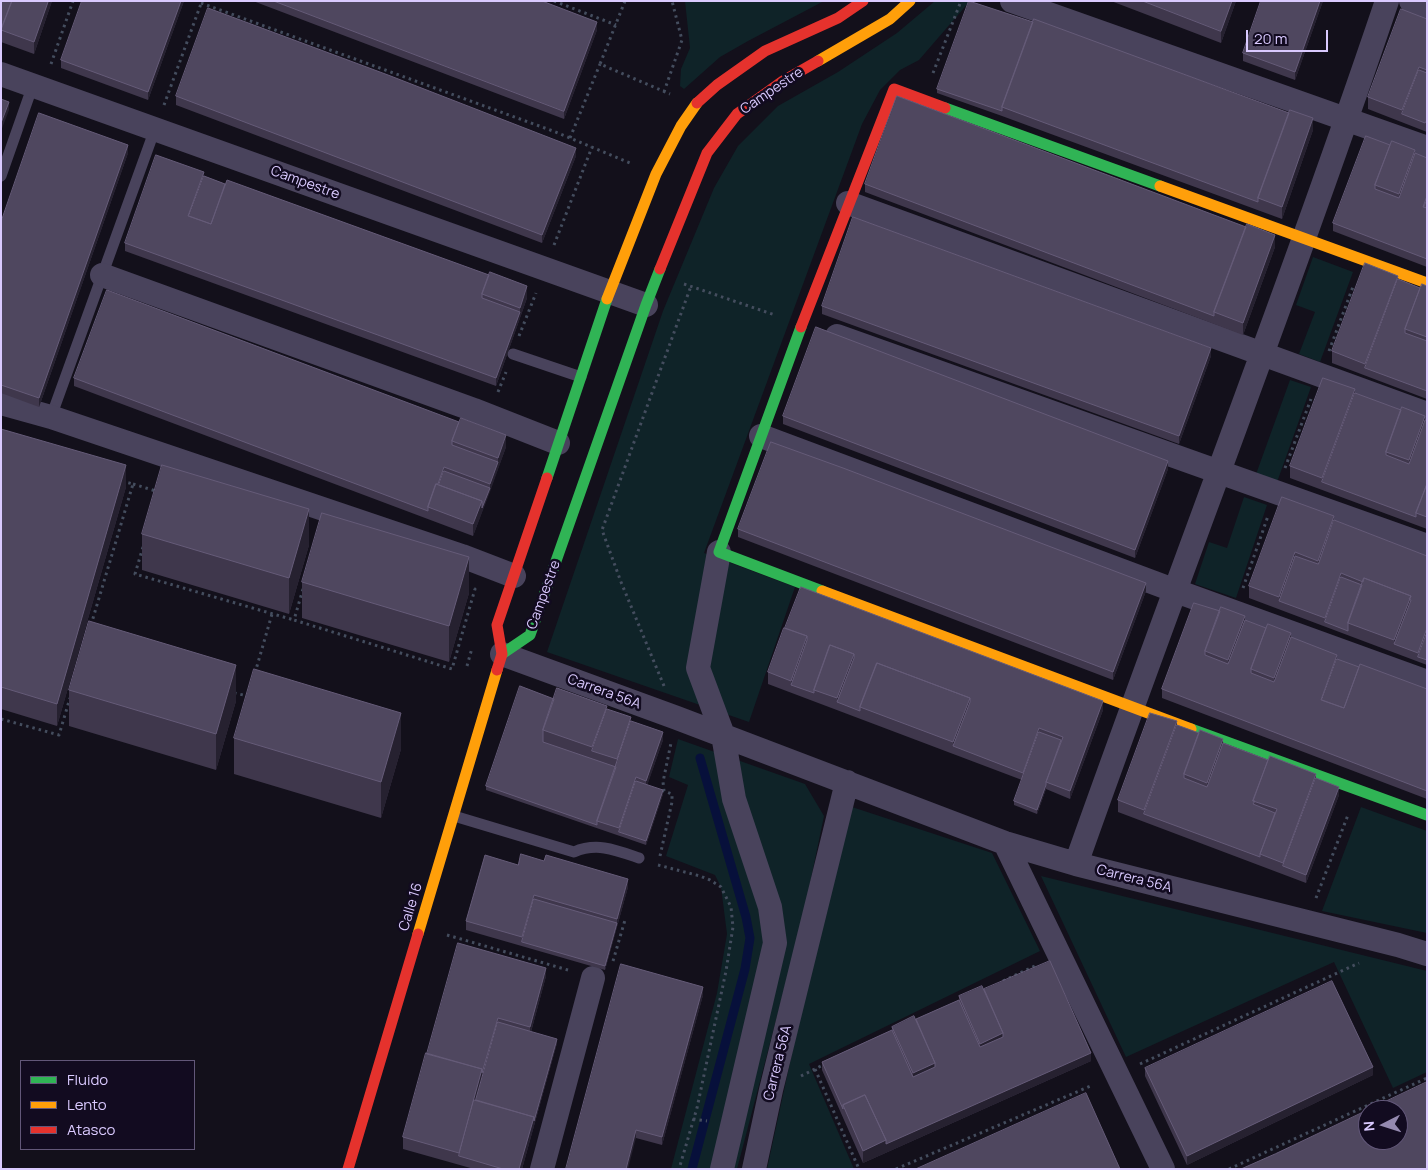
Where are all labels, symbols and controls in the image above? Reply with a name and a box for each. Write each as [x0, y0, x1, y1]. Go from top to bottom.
scale bar [1248, 20, 1330, 52]
text: 20 m [1254, 28, 1287, 49]
street label: Campestre [737, 64, 807, 118]
street label: Campestre [268, 163, 342, 203]
street label: Campestre [524, 558, 564, 632]
street label: Carrera 56A [565, 671, 643, 713]
street label: Carrera 56A [1095, 862, 1173, 896]
street label: Calle 16 [396, 881, 426, 933]
street label: Carrera 56A [761, 1024, 795, 1102]
legend [20, 1060, 195, 1150]
text: Fluido [67, 1069, 108, 1090]
text: Lento [67, 1094, 107, 1115]
north arrow [1358, 1100, 1408, 1150]
text: Atasco [67, 1119, 115, 1140]
text: N [1359, 1120, 1378, 1132]

